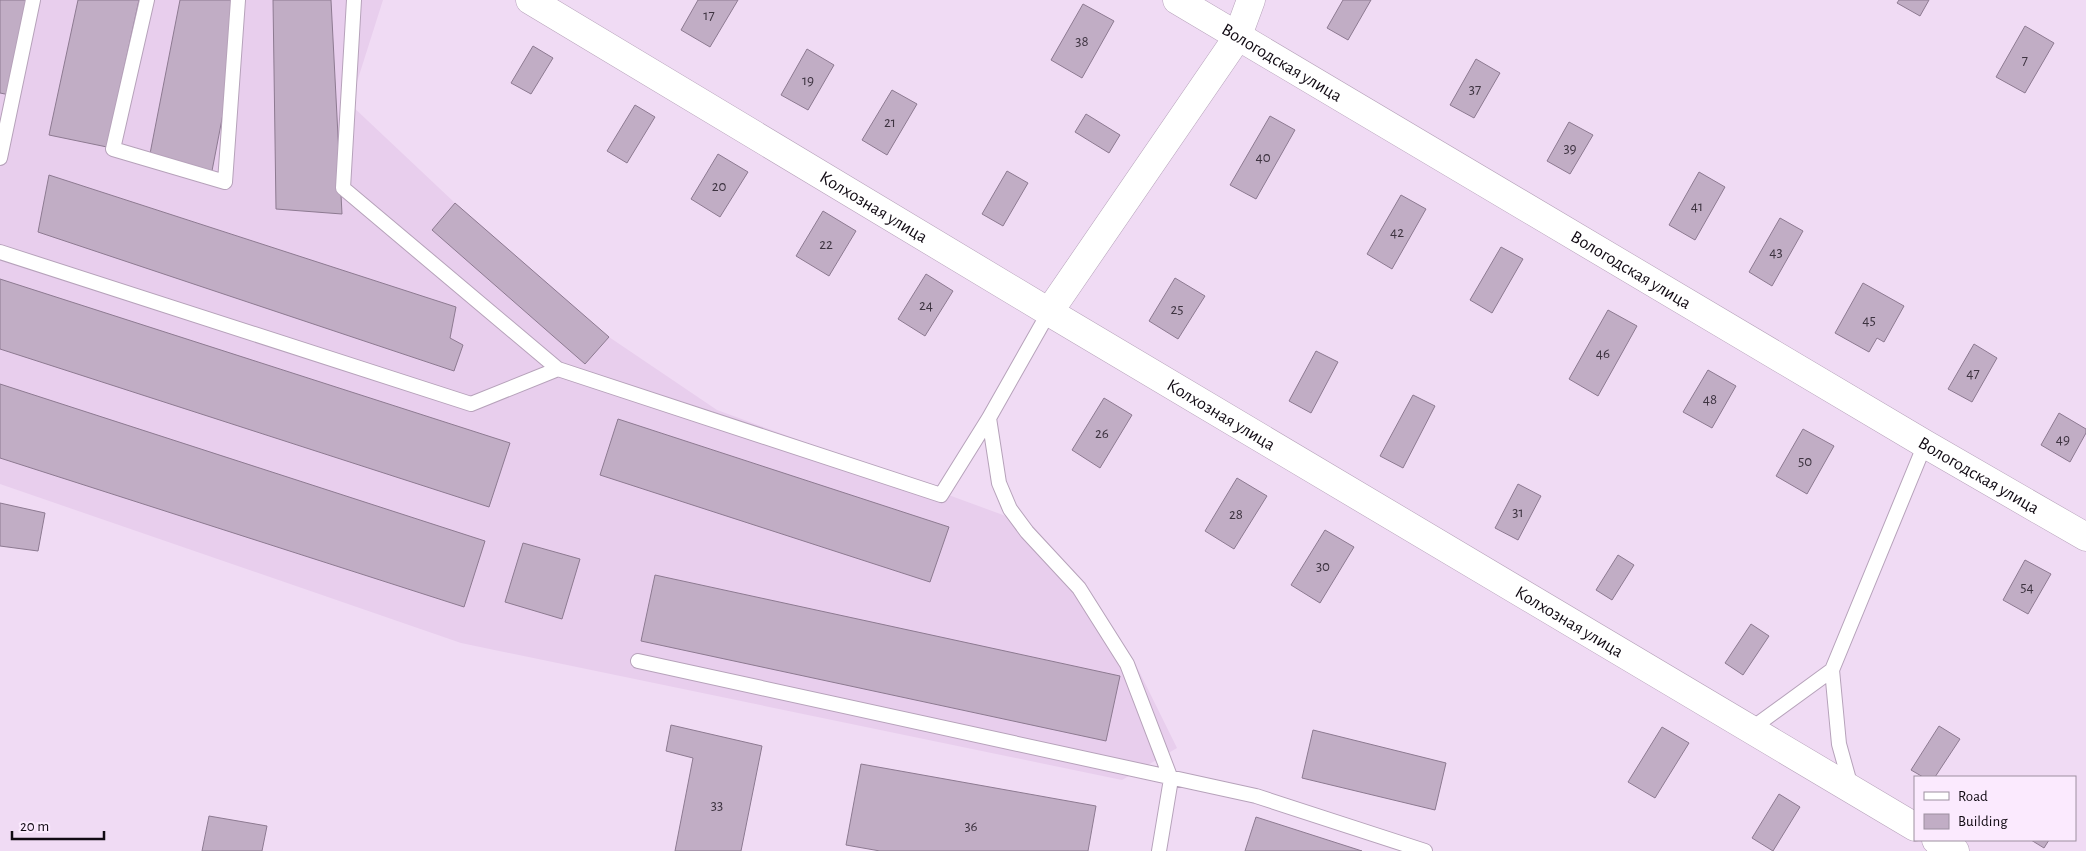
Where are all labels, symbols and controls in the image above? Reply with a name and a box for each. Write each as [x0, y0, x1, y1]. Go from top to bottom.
house number: 17 [703, 8, 715, 23]
street label: Вологодская улица [1218, 21, 1345, 106]
house number: 38 [1075, 34, 1089, 49]
house number: 7 [2022, 53, 2028, 68]
house number: 19 [802, 73, 814, 88]
house number: 37 [1469, 82, 1481, 97]
house number: 21 [884, 115, 896, 130]
house number: 39 [1563, 141, 1577, 156]
house number: 40 [1255, 150, 1271, 165]
street label: Колхозная улица [816, 168, 930, 247]
house number: 20 [712, 179, 726, 194]
house number: 41 [1691, 199, 1703, 214]
house number: 42 [1390, 225, 1404, 240]
street label: Вологодская улица [1567, 228, 1694, 313]
house number: 22 [819, 237, 833, 252]
house number: 43 [1769, 245, 1783, 260]
house number: 24 [919, 298, 933, 313]
house number: 25 [1170, 302, 1184, 317]
house number: 45 [1862, 313, 1876, 328]
house number: 46 [1596, 346, 1610, 361]
house number: 47 [1966, 366, 1980, 381]
street label: Колхозная улица [1164, 376, 1278, 454]
house number: 48 [1703, 392, 1717, 407]
house number: 26 [1095, 426, 1109, 441]
house number: 49 [2056, 432, 2070, 447]
street label: Вологодская улица [1915, 434, 2042, 518]
house number: 50 [1798, 454, 1812, 469]
house number: 31 [1512, 505, 1524, 520]
house number: 28 [1229, 507, 1243, 522]
house number: 30 [1316, 559, 1330, 574]
house number: 54 [2020, 580, 2034, 595]
street label: Колхозная улица [1512, 583, 1626, 661]
legend [1914, 776, 2076, 841]
text: Road [1958, 789, 1988, 804]
house number: 33 [711, 798, 723, 813]
scale bar [12, 808, 105, 840]
text: Building [1958, 814, 2008, 829]
text: 20 m [20, 819, 49, 834]
house number: 36 [964, 819, 978, 834]

